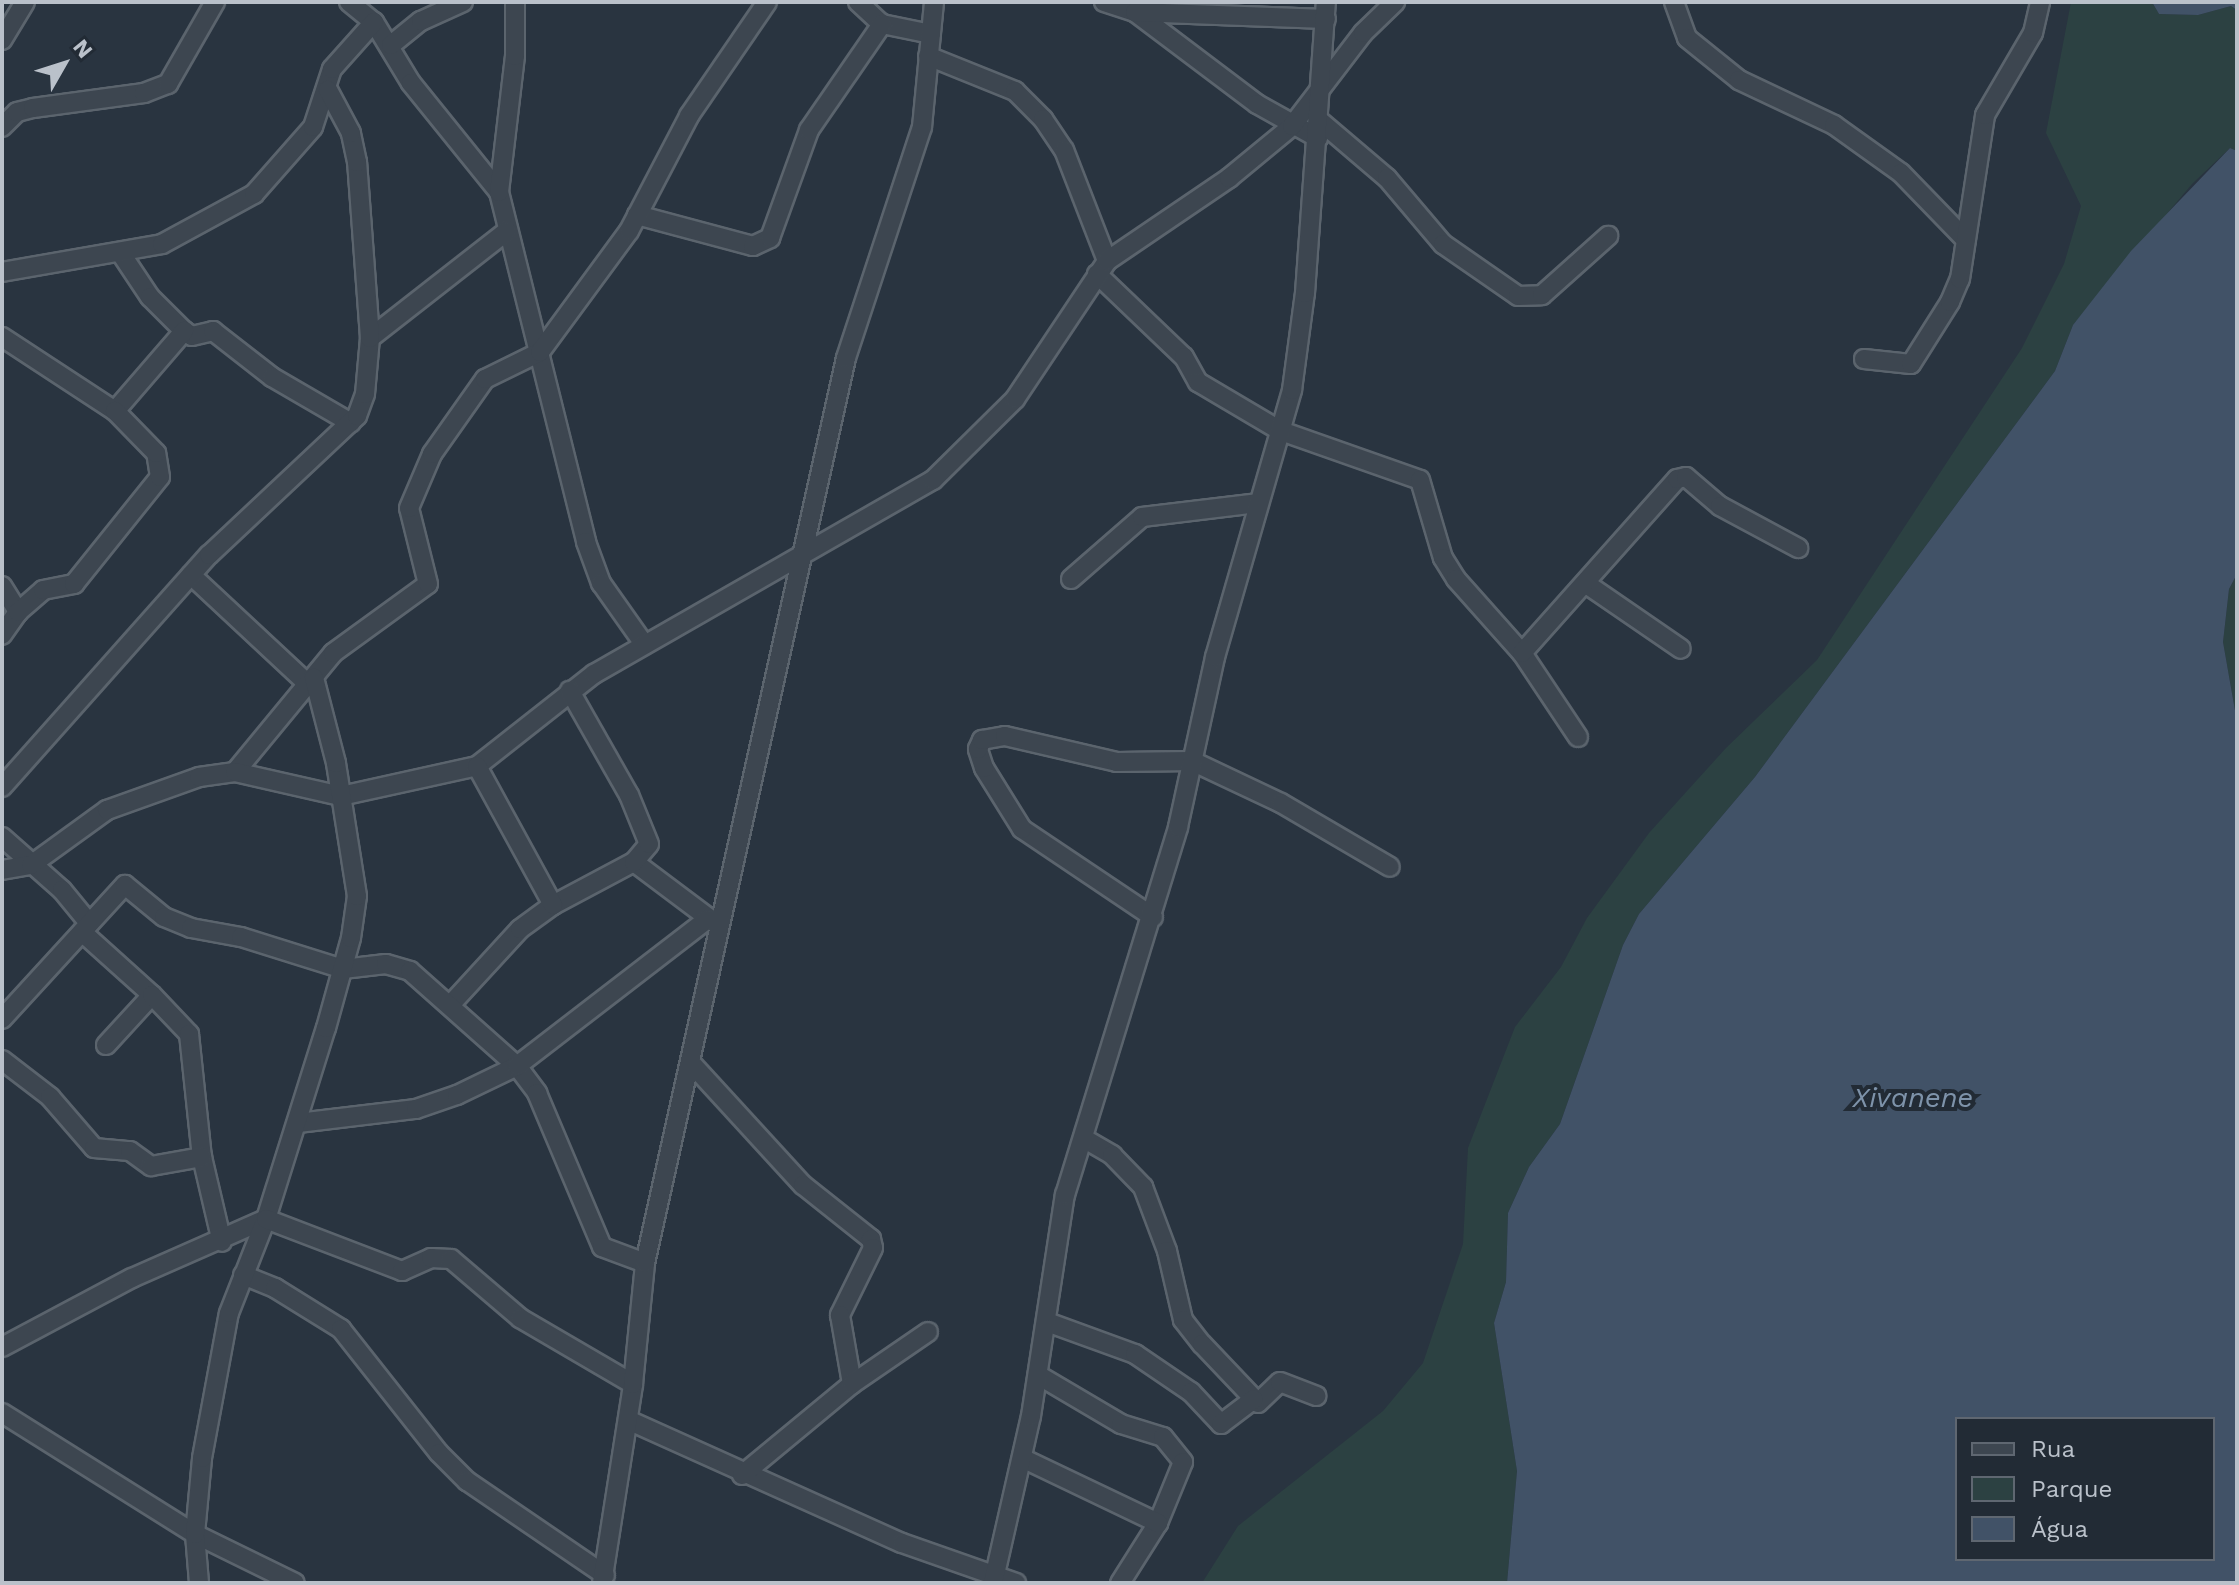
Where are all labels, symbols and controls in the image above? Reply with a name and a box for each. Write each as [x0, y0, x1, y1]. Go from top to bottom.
north arrow [24, 24, 104, 104]
text: N [68, 34, 98, 63]
water label: Xivanene [1853, 1081, 1973, 1115]
legend [1955, 1417, 2215, 1561]
text: Rua [2031, 1435, 2075, 1463]
text: Parque [2031, 1475, 2112, 1503]
text: Água [2031, 1515, 2088, 1543]

